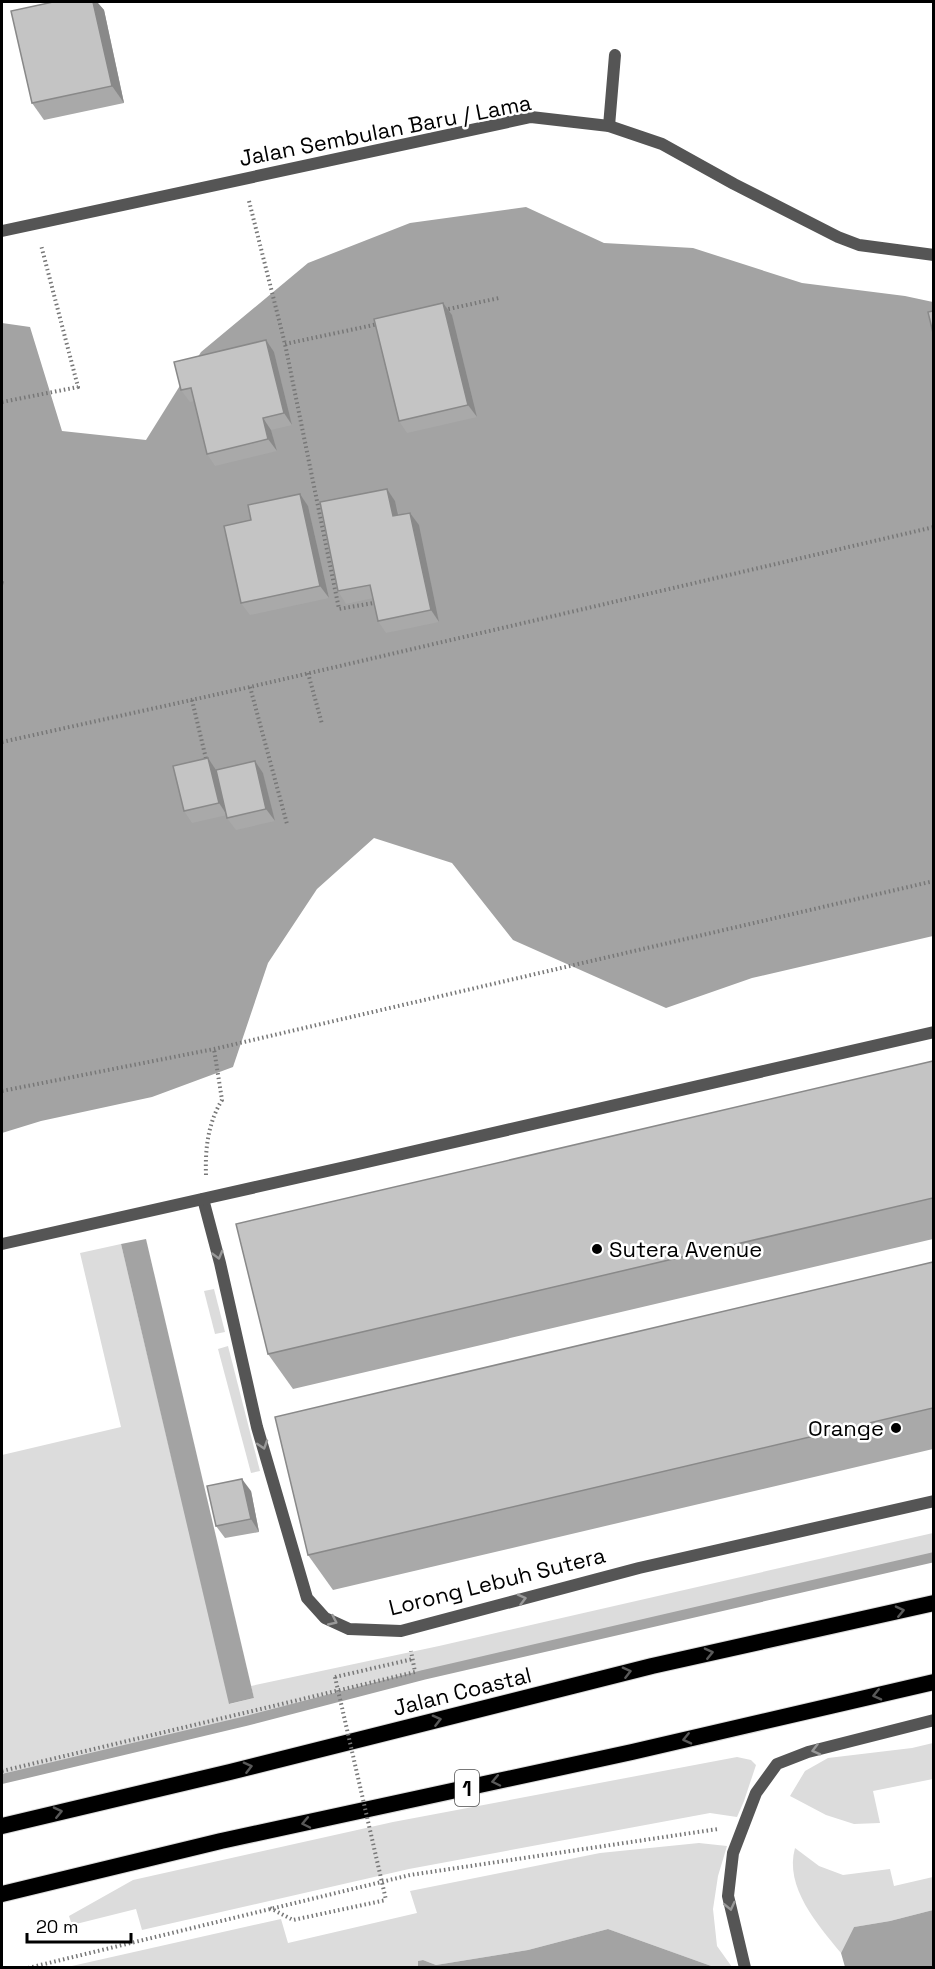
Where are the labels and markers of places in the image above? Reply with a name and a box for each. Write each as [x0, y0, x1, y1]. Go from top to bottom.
place label: Sutera Avenue [609, 1235, 762, 1263]
marker: Sutera Avenue [590, 1242, 604, 1256]
place label: Orange [808, 1414, 884, 1442]
marker: Orange [889, 1421, 903, 1435]

